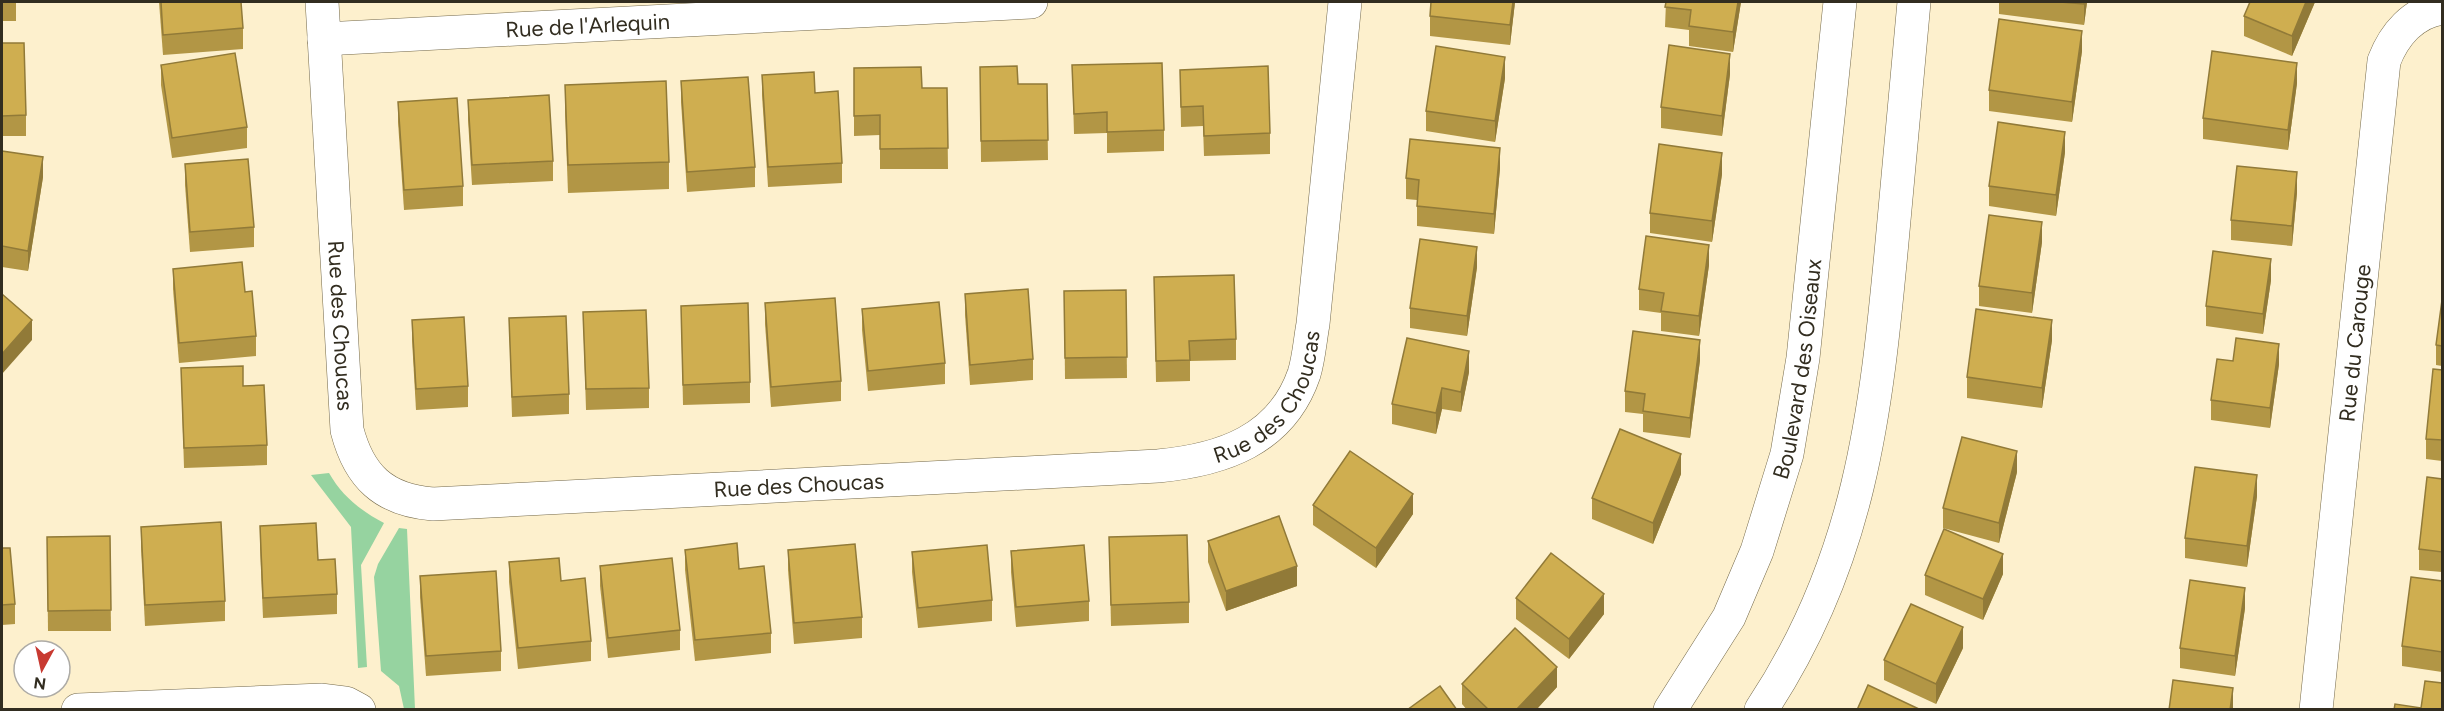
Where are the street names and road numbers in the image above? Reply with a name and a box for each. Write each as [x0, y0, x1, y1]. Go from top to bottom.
street label: Rue de l'Arlequin [505, 8, 671, 43]
street label: Rue des Choucas [322, 239, 359, 411]
street label: Boulevard des Oiseaux [1767, 257, 1827, 483]
street label: Rue du Carouge [2333, 263, 2377, 423]
street label: Rue des Choucas [1210, 329, 1326, 469]
street label: Rue des Choucas [713, 467, 885, 503]

